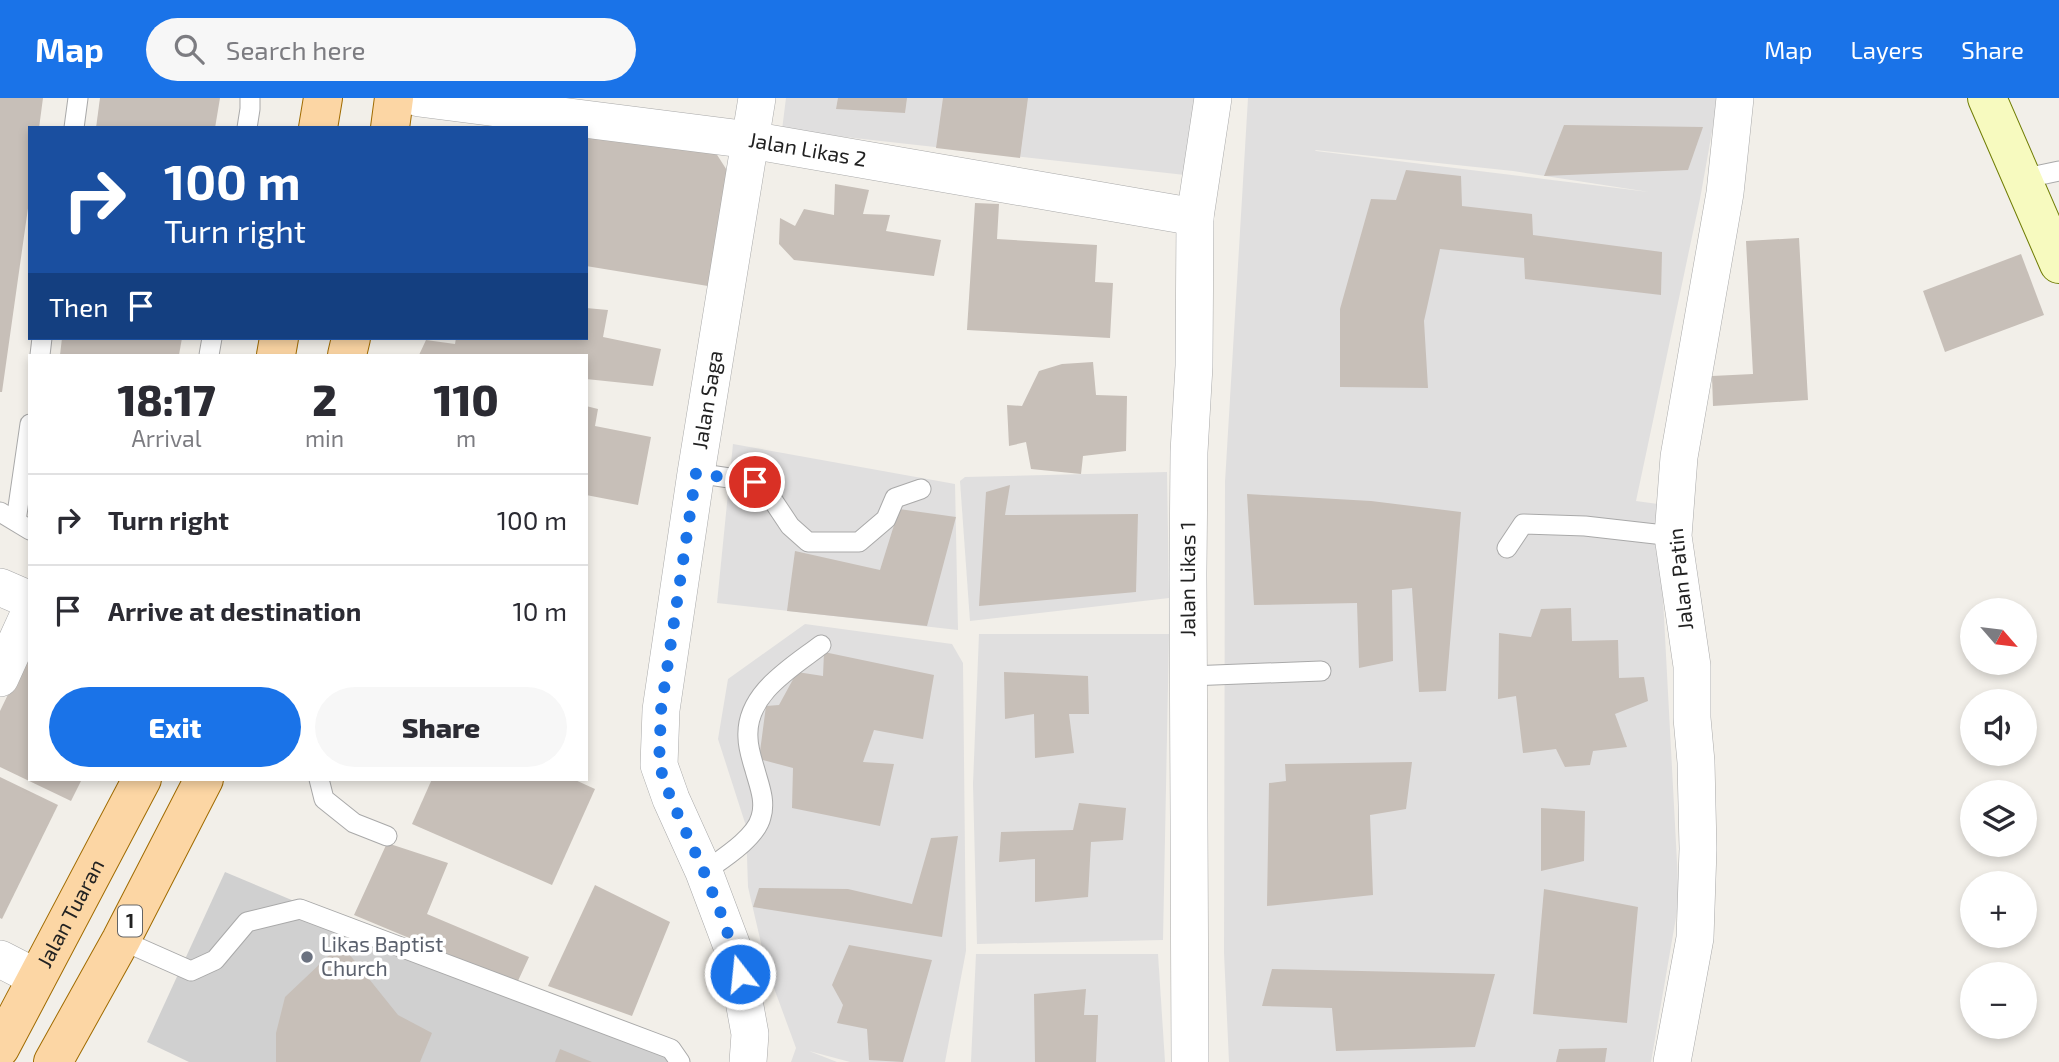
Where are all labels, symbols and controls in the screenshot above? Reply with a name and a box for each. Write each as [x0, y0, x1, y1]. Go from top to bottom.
search box [146, 18, 636, 81]
text: Map [35, 29, 104, 69]
icon: search [170, 30, 208, 68]
text: Search here [226, 34, 365, 65]
text: Map [1764, 35, 1812, 64]
text: Layers [1850, 35, 1923, 64]
text: Share [1961, 35, 2024, 64]
street label: Jalan Likas 2 [747, 126, 868, 171]
text: 100 m [164, 151, 301, 210]
icon: right [49, 154, 140, 245]
text: Turn right [164, 211, 306, 249]
icon: arrive [122, 287, 160, 325]
text: Then [49, 291, 108, 322]
street label: Jalan Saga [686, 348, 727, 451]
text: 18:17 [117, 374, 216, 424]
text: 2 [312, 374, 337, 424]
text: 110 [434, 374, 499, 424]
text: Arrival [131, 424, 201, 452]
text: min [305, 424, 344, 452]
text: m [456, 424, 476, 452]
pin [725, 452, 785, 512]
icon: arrive [736, 463, 774, 501]
icon: right [49, 501, 87, 539]
text: Turn right [108, 504, 229, 535]
text: 100 m [497, 504, 567, 535]
street label: Jalan Likas 1 [1174, 521, 1199, 637]
street label: Jalan Patin [1662, 527, 1697, 631]
icon: arrive [49, 592, 87, 630]
text: Arrive at destination [108, 595, 361, 626]
text: 10 m [512, 595, 567, 626]
north arrow [1960, 598, 2037, 676]
map controls [1960, 598, 2037, 1039]
button: Exit [49, 687, 301, 767]
button: Share [315, 687, 567, 767]
button: sound [1960, 689, 2037, 766]
button: layers [1960, 780, 2037, 857]
street label: Jalan Tuaran [31, 854, 108, 971]
button: + [1960, 871, 2037, 948]
road number: 1 [118, 906, 142, 936]
place label: Likas Baptist Church [321, 931, 443, 980]
position arrow [703, 937, 777, 1011]
marker: Likas Baptist Church [299, 949, 315, 965]
button: − [1960, 962, 2037, 1039]

